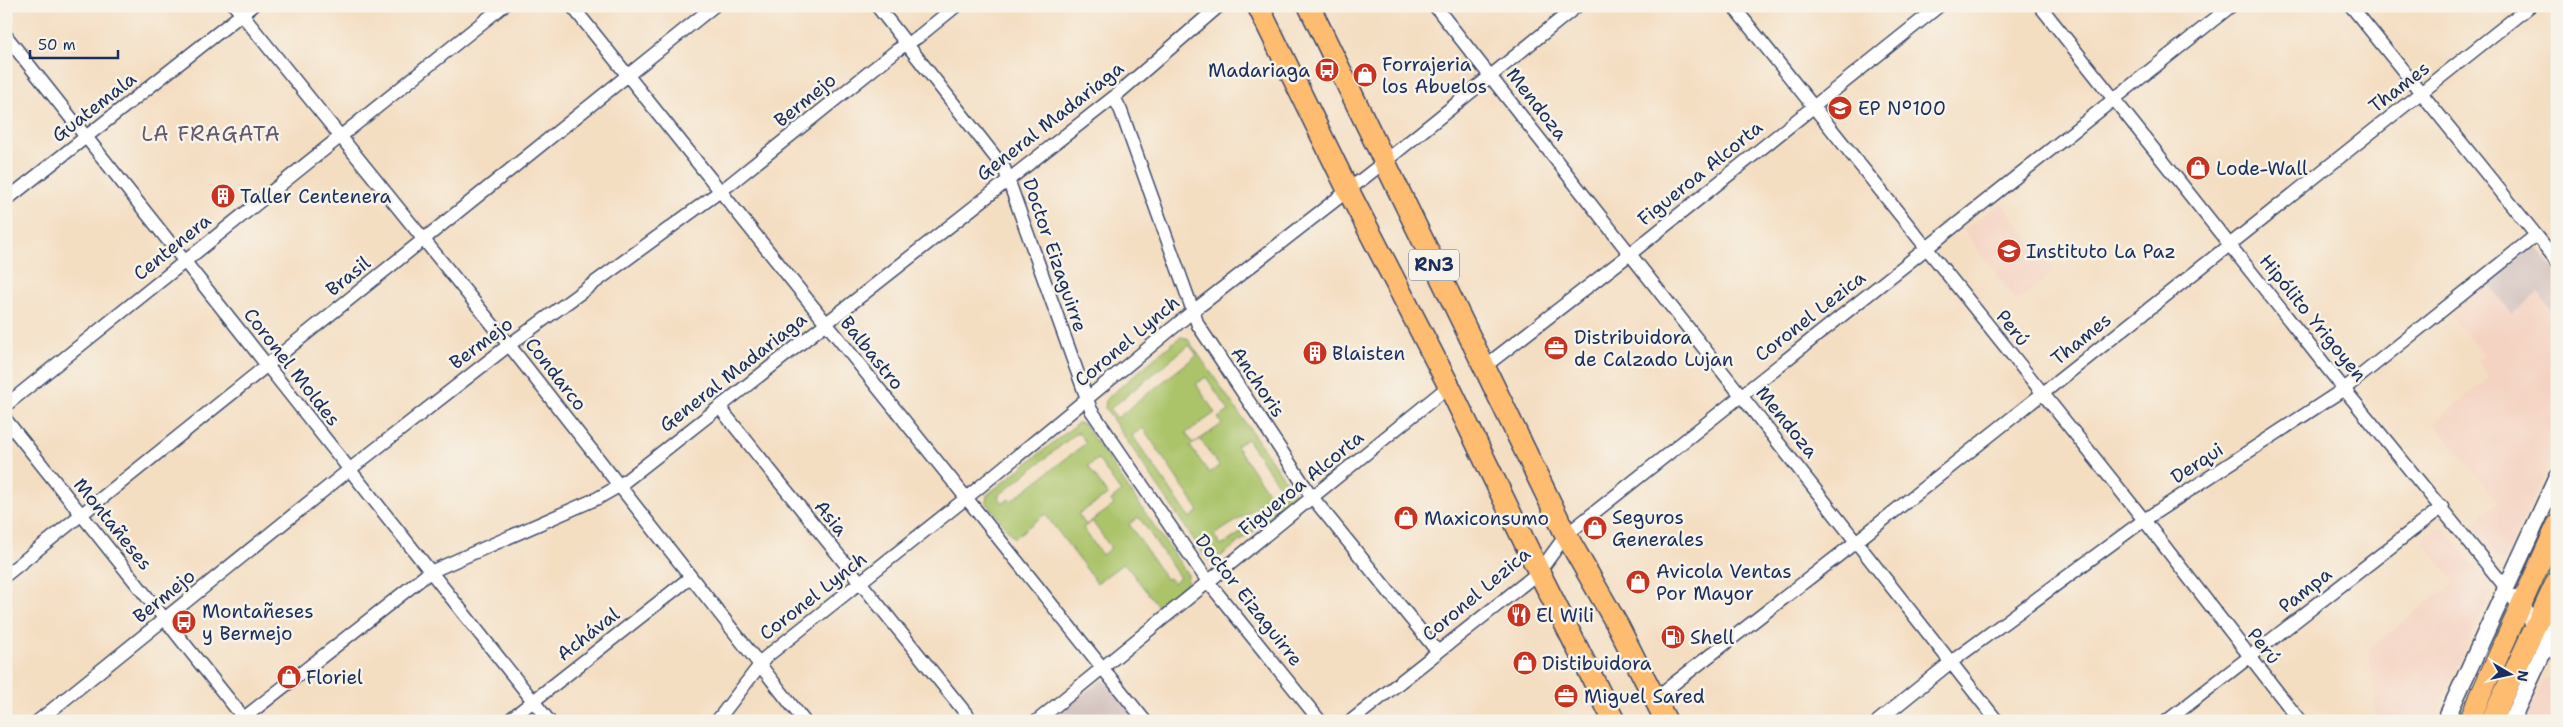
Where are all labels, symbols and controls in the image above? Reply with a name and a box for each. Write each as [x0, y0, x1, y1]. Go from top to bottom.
scale bar [30, 28, 118, 60]
text: 50 m [38, 35, 76, 55]
place label: Forrajeria los Abuelos [1382, 52, 1487, 99]
street label: General Madariaga [971, 55, 1129, 186]
street label: Thames [2363, 55, 2435, 119]
bus stop icon: Madariaga [1314, 57, 1340, 83]
place label: Madariaga [1208, 58, 1310, 83]
shop icon: Forrajeria los Abuelos [1352, 62, 1378, 88]
street label: Mendoza [1501, 62, 1573, 146]
street label: Guatemala [47, 66, 141, 148]
street label: Bermejo [769, 67, 841, 133]
school or university icon: EP N°100 [1827, 95, 1853, 121]
place label: EP N°100 [1858, 96, 1946, 121]
street label: Figueroa Alcorta [1632, 115, 1768, 231]
district label: LA FRAGATA [141, 120, 281, 148]
shop icon: Lode-Wall [2185, 155, 2211, 181]
place label: Lode-Wall [2216, 156, 2308, 181]
street label: Doctor Eizaguirre [1017, 175, 1093, 335]
building icon: Taller Centenera [210, 183, 236, 209]
place label: Taller Centenera [240, 184, 392, 209]
street label: Centenera [128, 208, 216, 286]
school or university icon: Instituto La Paz [1996, 238, 2022, 264]
place label: Instituto La Paz [2026, 239, 2176, 264]
street label: Hipólito Yrigoyen [2254, 249, 2372, 387]
street label: Brasil [320, 250, 376, 302]
road number: RN3 [1409, 250, 1459, 280]
street label: Coronel Lezica [1750, 265, 1871, 367]
street label: Coronel Lynch [1069, 290, 1185, 392]
street label: Coronel Moldes [238, 303, 346, 431]
street label: Perú [1991, 305, 2035, 351]
street label: General Madariaga [654, 306, 812, 437]
street label: Thames [2046, 307, 2116, 371]
street label: Bermejo [444, 311, 518, 375]
street label: Balbastro [835, 311, 909, 395]
place label: Distribuidora de Calzado Lujan [1574, 325, 1733, 372]
street label: Condarco [520, 332, 592, 416]
office icon: Distribuidora de Calzado Lujan [1543, 335, 1569, 361]
building icon: Blaisten [1302, 340, 1328, 366]
place label: Blaisten [1332, 341, 1405, 366]
street label: Anchoris [1225, 342, 1291, 422]
street label: Mendoza [1750, 381, 1824, 463]
street label: Figueroa Alcorta [1233, 425, 1369, 541]
street label: Derqui [2166, 437, 2228, 489]
street label: Montañeses [68, 473, 158, 575]
street label: Asia [809, 495, 853, 541]
shop icon: Maxiconsumo [1393, 505, 1419, 531]
place label: Seguros Generales [1612, 505, 1704, 552]
place label: Maxiconsumo [1424, 506, 1549, 531]
shop icon: Seguros Generales [1582, 515, 1608, 541]
street label: Doctor Eizaguirre [1190, 529, 1308, 671]
street label: Coronel Lezica [1417, 541, 1535, 647]
street label: Coronel Lynch [754, 546, 872, 646]
place label: Avicola Ventas Por Mayor [1656, 559, 1792, 606]
street label: Pampa [2273, 561, 2337, 619]
street label: Bermejo [128, 563, 200, 629]
shop icon: Avicola Ventas Por Mayor [1625, 569, 1651, 595]
place label: Montañeses y Bermejo [202, 599, 314, 646]
street label: Achával [551, 601, 625, 666]
restaurant icon: El Wili [1506, 602, 1532, 628]
place label: El Wili [1536, 603, 1594, 628]
bus stop icon: Montañeses y Bermejo [171, 609, 197, 635]
street label: Perú [2242, 623, 2286, 669]
fuel station icon: Shell [1660, 624, 1686, 650]
place label: Shell [1690, 625, 1734, 650]
shop icon: Distibuidora [1512, 650, 1538, 676]
north arrow [2486, 650, 2536, 700]
place label: Distibuidora [1542, 651, 1652, 676]
shop icon: Floriel [276, 664, 302, 690]
place label: Floriel [306, 665, 363, 690]
text: N [2513, 669, 2533, 683]
office icon: Miguel Sared [1553, 683, 1579, 709]
place label: Miguel Sared [1584, 684, 1705, 709]

